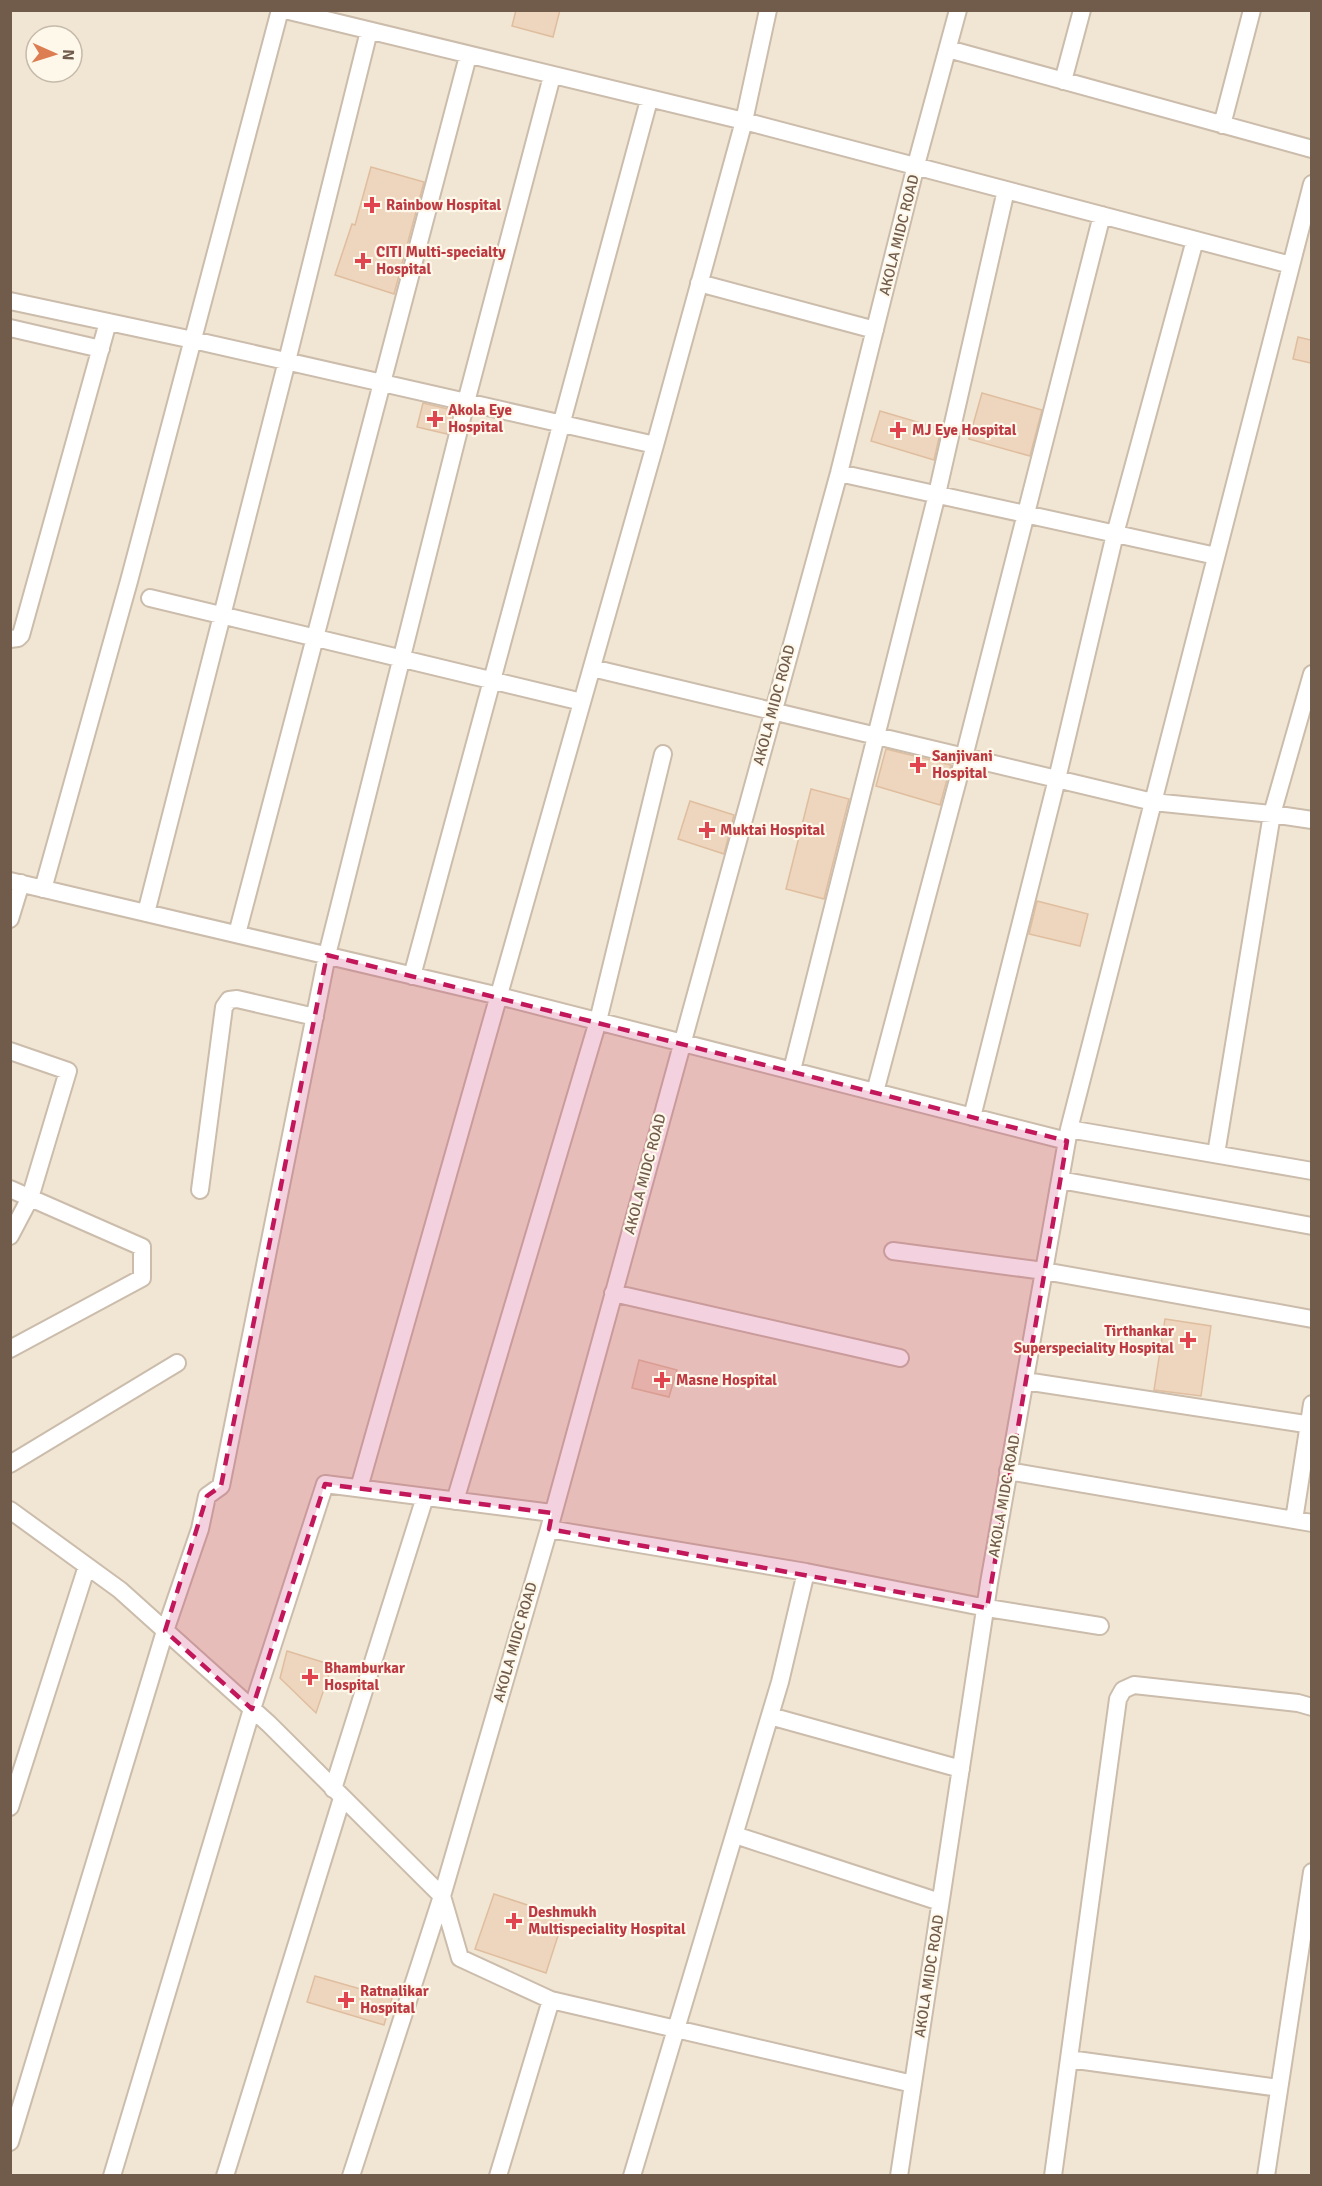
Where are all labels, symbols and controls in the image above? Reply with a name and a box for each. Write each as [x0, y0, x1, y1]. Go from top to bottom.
north arrow [24, 24, 84, 84]
text: N [58, 49, 78, 61]
street label: AKOLA MIDC ROAD [875, 173, 923, 297]
marker: Rainbow Hospital [363, 196, 381, 214]
place label: Rainbow Hospital [386, 196, 502, 214]
place label: CITI Multi-specialty Hospital [376, 243, 506, 278]
marker: CITI Multi-specialty Hospital [354, 252, 372, 270]
place label: Akola Eye Hospital [448, 401, 512, 436]
marker: Akola Eye Hospital [426, 410, 444, 428]
marker: MJ Eye Hospital [889, 421, 907, 439]
place label: MJ Eye Hospital [912, 421, 1017, 439]
street label: AKOLA MIDC ROAD [749, 643, 799, 767]
place label: Sanjivani Hospital [932, 747, 993, 782]
marker: Sanjivani Hospital [909, 756, 927, 774]
marker: Muktai Hospital [698, 821, 716, 839]
place label: Muktai Hospital [720, 821, 825, 839]
street label: AKOLA MIDC ROAD [620, 1112, 670, 1236]
place label: Tirthankar Superspeciality Hospital [1014, 1322, 1174, 1357]
marker: Tirthankar Superspeciality Hospital [1179, 1331, 1197, 1349]
marker: Masne Hospital [653, 1371, 671, 1389]
place label: Masne Hospital [676, 1371, 777, 1389]
street label: AKOLA MIDC ROAD [984, 1433, 1024, 1559]
street label: AKOLA MIDC ROAD [489, 1580, 541, 1704]
place label: Bhamburkar Hospital [324, 1659, 405, 1694]
marker: Bhamburkar Hospital [301, 1668, 319, 1686]
place label: Deshmukh Multispeciality Hospital [528, 1903, 686, 1938]
marker: Deshmukh Multispeciality Hospital [505, 1912, 523, 1930]
street label: AKOLA MIDC ROAD [910, 1913, 948, 2039]
place label: Ratnalikar Hospital [360, 1982, 429, 2017]
marker: Ratnalikar Hospital [337, 1991, 355, 2009]

